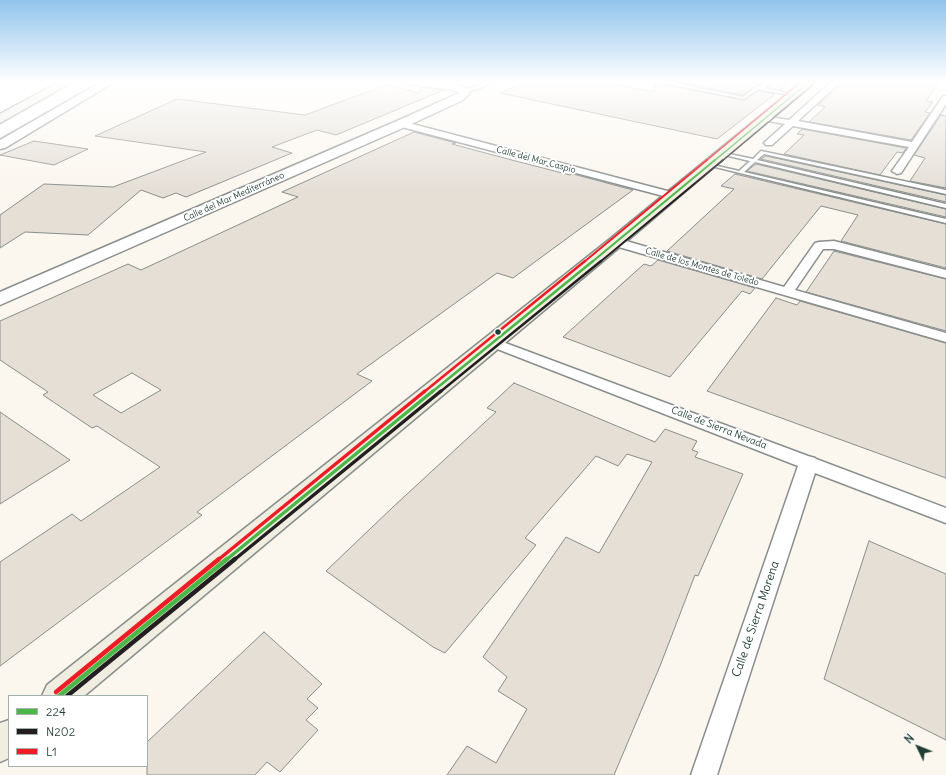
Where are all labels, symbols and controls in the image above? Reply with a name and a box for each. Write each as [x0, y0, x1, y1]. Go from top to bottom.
street label: Calle del Mar Caspio [495, 144, 577, 176]
street label: Calle del Mar Mediterráneo [182, 170, 286, 224]
street label: Calle de los Montes de Toledo [644, 246, 760, 288]
unlabelled marker [493, 327, 503, 337]
street label: Calle de Sierra Nevada [669, 404, 769, 452]
street label: Calle de Sierra Morena [729, 559, 783, 679]
legend [8, 695, 148, 767]
text: 224 [46, 704, 66, 719]
text: N202 [46, 724, 75, 739]
north arrow [898, 727, 938, 767]
text: N [902, 731, 917, 746]
text: L1 [46, 744, 57, 759]

